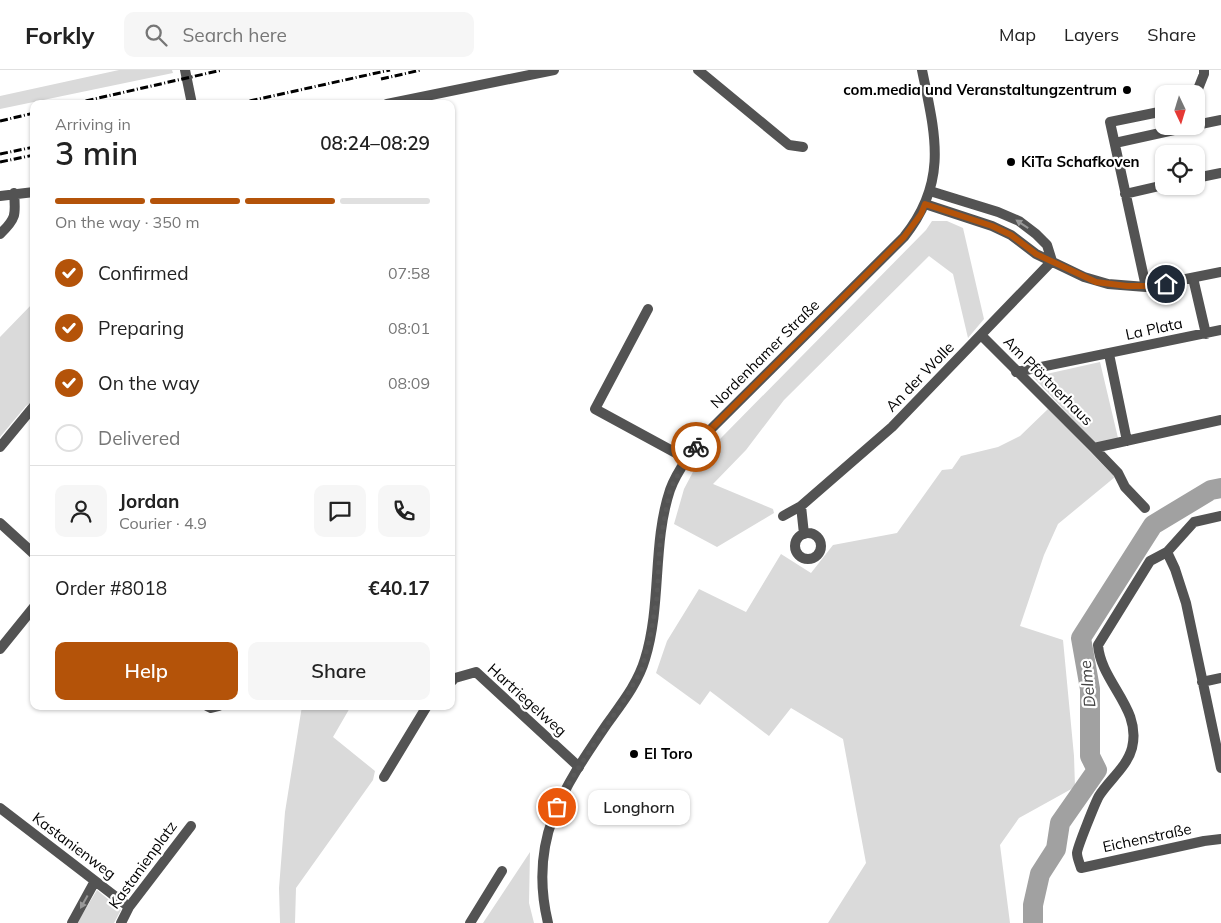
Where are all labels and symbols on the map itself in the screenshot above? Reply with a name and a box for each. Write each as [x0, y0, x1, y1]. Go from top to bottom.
place label: com.media und Veranstaltungzentrum [843, 80, 1117, 99]
marker: com.media und Veranstaltungzentrum [1121, 84, 1133, 96]
north arrow [1155, 85, 1205, 135]
place label: KiTa Schafkoven [1021, 152, 1140, 171]
marker: KiTa Schafkoven [1005, 156, 1017, 168]
one-way arrow [1016, 220, 1029, 229]
pin [1145, 263, 1187, 305]
street label: Nordenhamer Straße [706, 295, 823, 412]
street label: La Plata [1124, 313, 1184, 344]
street label: Am Pförtnerhaus [1000, 332, 1097, 429]
street label: An der Wolle [882, 338, 958, 416]
courier [671, 422, 721, 472]
street label: Hartriegelweg [484, 659, 571, 740]
water label: Delme [1075, 659, 1099, 709]
place label: El Toro [644, 744, 693, 763]
marker: El Toro [628, 748, 640, 760]
pin [536, 786, 578, 828]
callout: Longhorn [587, 790, 690, 824]
street label: Kastanienweg [29, 808, 120, 883]
street label: Kastanienplatz [104, 817, 181, 912]
street label: Eichenstraße [1101, 819, 1193, 856]
one-way arrow [79, 895, 88, 909]

